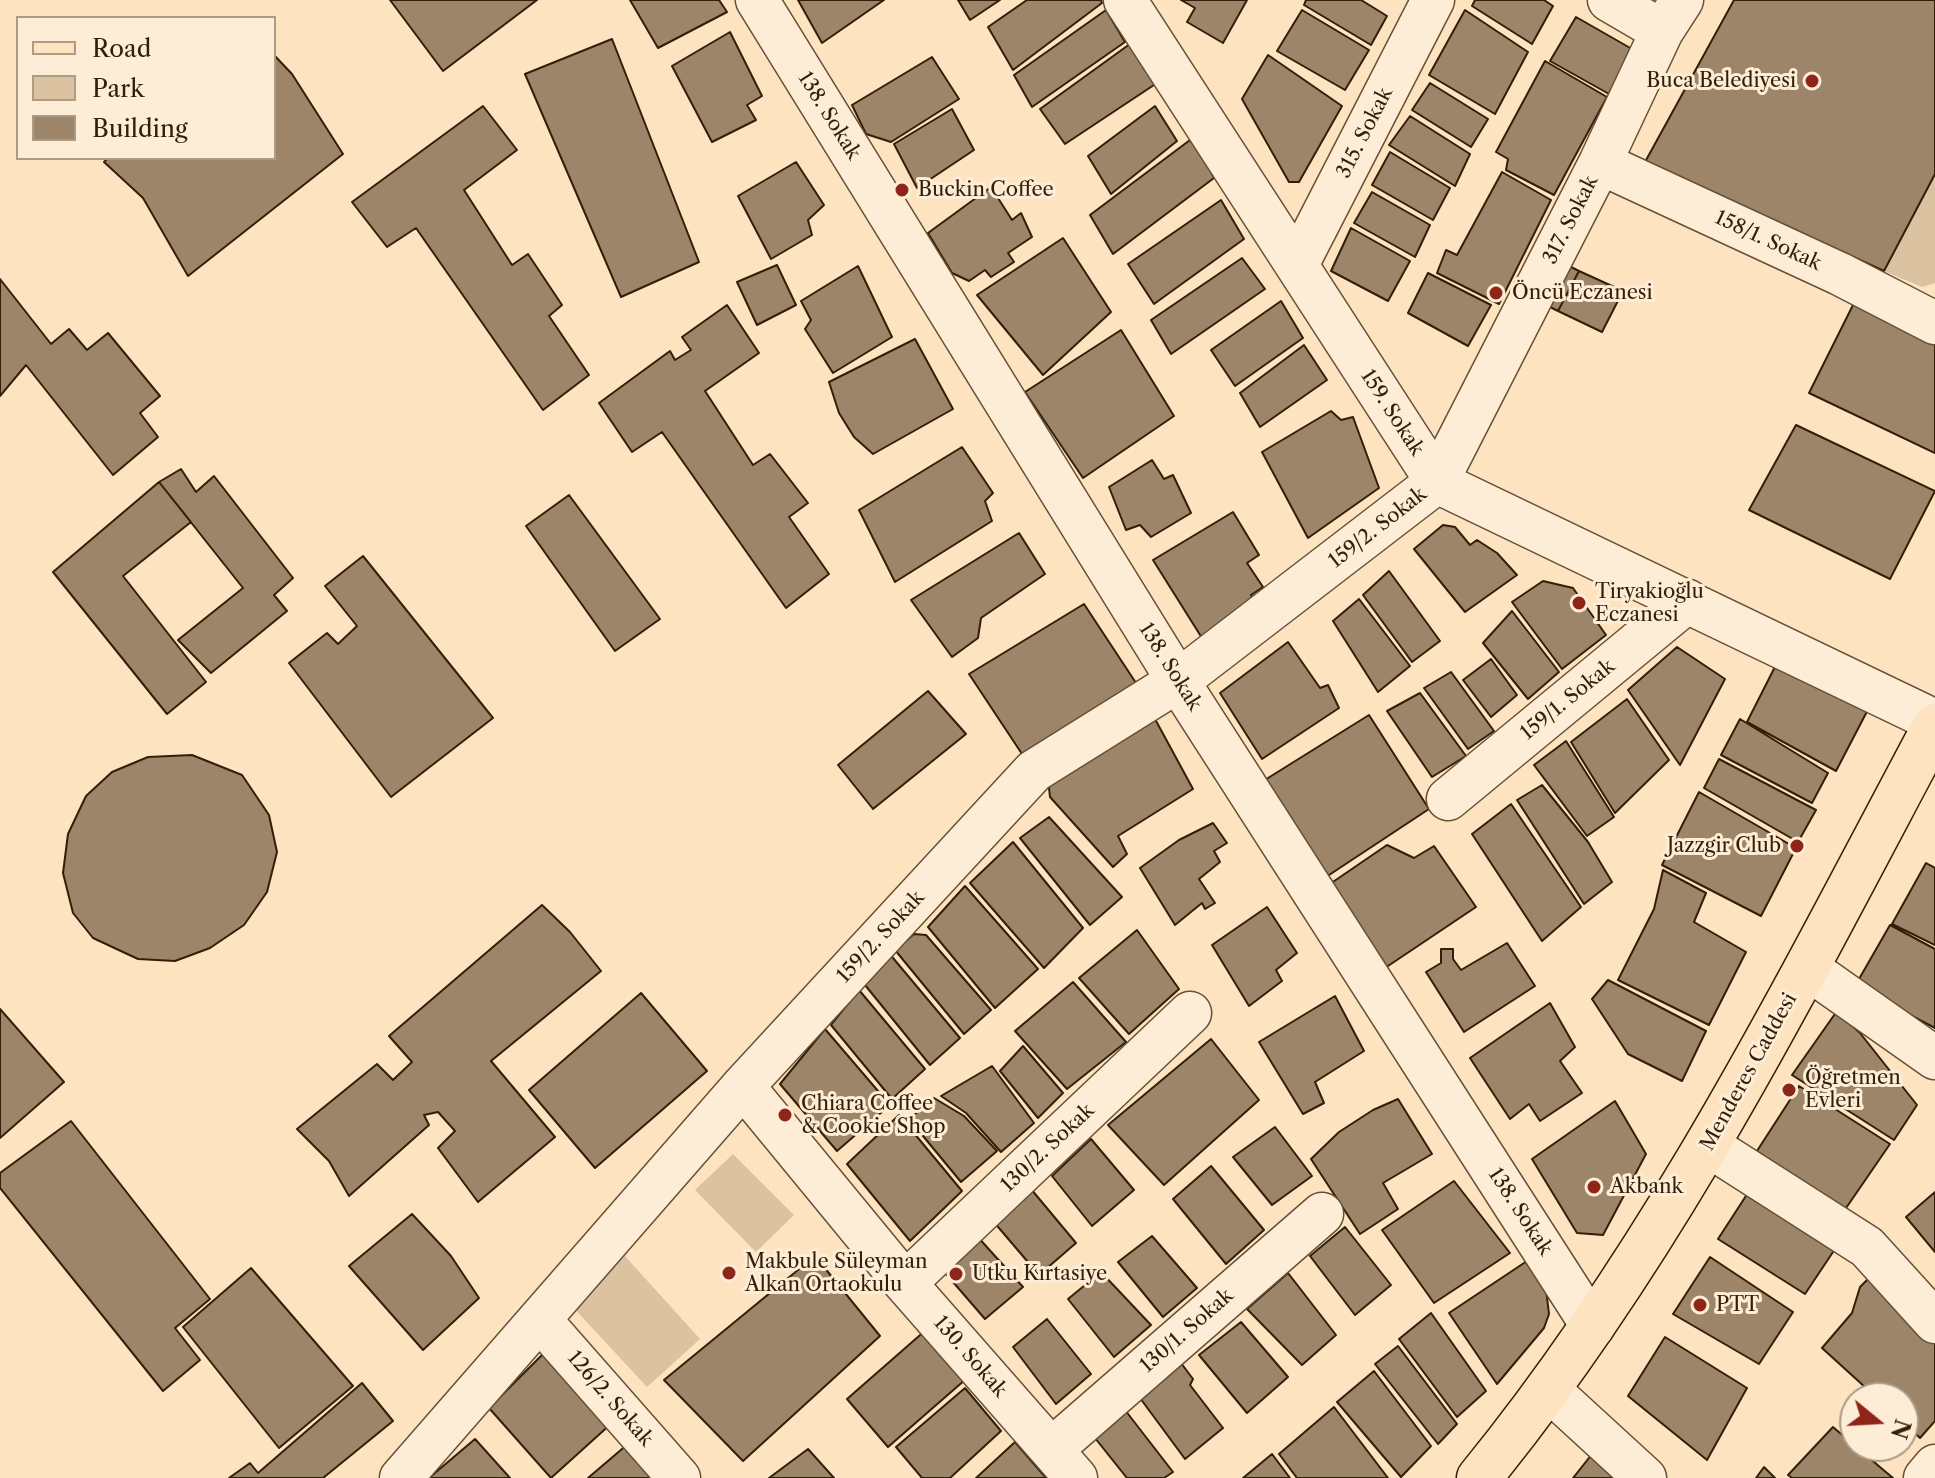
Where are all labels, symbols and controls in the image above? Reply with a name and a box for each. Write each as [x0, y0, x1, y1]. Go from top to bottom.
legend [16, 16, 276, 160]
text: Road [92, 34, 151, 63]
street label: 138. Sokak [793, 68, 865, 164]
place label: Buca Belediyesi [1646, 69, 1796, 93]
marker: Buca Belediyesi [1803, 72, 1821, 90]
text: Park [92, 74, 144, 103]
street label: 315. Sokak [1332, 84, 1398, 182]
text: Building [92, 114, 188, 143]
street label: 317. Sokak [1538, 172, 1604, 268]
place label: Buckin Coffee [918, 178, 1054, 202]
marker: Buckin Coffee [893, 181, 911, 199]
street label: 158/1. Sokak [1711, 206, 1825, 276]
place label: Öncü Eczanesi [1512, 281, 1653, 305]
marker: Öncü Eczanesi [1487, 284, 1505, 302]
street label: 159. Sokak [1355, 365, 1429, 461]
street label: 159/2. Sokak [1324, 482, 1432, 574]
place label: Tiryakioğlu Eczanesi [1595, 580, 1704, 627]
marker: Tiryakioğlu Eczanesi [1570, 594, 1588, 612]
street label: 138. Sokak [1134, 619, 1206, 715]
street label: 159/1. Sokak [1516, 655, 1620, 745]
place label: Jazzgir Club [1667, 834, 1781, 858]
marker: Jazzgir Club [1788, 837, 1806, 855]
street label: 159/2. Sokak [832, 886, 930, 988]
street label: Menderes Caddesi [1696, 989, 1802, 1155]
place label: Öğretmen Evleri [1805, 1066, 1901, 1113]
marker: Öğretmen Evleri [1780, 1081, 1798, 1099]
place label: Chiara Coffee & Cookie Shop [801, 1092, 946, 1139]
street label: 130/2. Sokak [996, 1099, 1100, 1197]
marker: Chiara Coffee & Cookie Shop [776, 1106, 794, 1124]
street label: 138. Sokak [1483, 1164, 1557, 1260]
place label: Akbank [1610, 1175, 1683, 1199]
marker: Akbank [1585, 1178, 1603, 1196]
place label: Makbule Süleyman Alkan Ortaokulu [745, 1250, 928, 1297]
place label: Utku Kırtasiye [972, 1262, 1107, 1286]
marker: Makbule Süleyman Alkan Ortaokulu [720, 1264, 738, 1282]
marker: Utku Kırtasiye [947, 1265, 965, 1283]
street label: 130/1. Sokak [1136, 1284, 1238, 1378]
place label: PTT [1716, 1293, 1759, 1317]
marker: PTT [1691, 1296, 1709, 1314]
street label: 130. Sokak [928, 1311, 1012, 1403]
street label: 126/2. Sokak [562, 1346, 658, 1452]
north arrow [1839, 1382, 1919, 1462]
text: N [1885, 1416, 1916, 1442]

